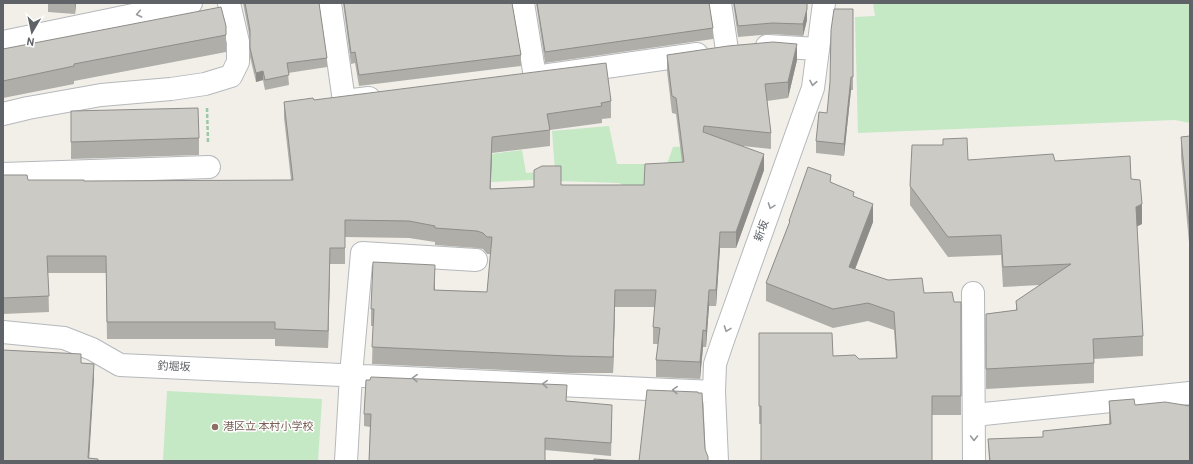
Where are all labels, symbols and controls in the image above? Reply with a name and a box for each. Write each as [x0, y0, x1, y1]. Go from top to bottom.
one-way arrow [136, 9, 142, 17]
north arrow [12, 12, 52, 52]
text: N [26, 33, 36, 48]
one-way arrow [809, 80, 818, 86]
one-way arrow [767, 202, 775, 209]
street label: 新坂 [752, 218, 772, 244]
one-way arrow [723, 325, 732, 332]
street label: 釣堀坂 [157, 359, 191, 375]
one-way arrow [412, 374, 418, 383]
one-way arrow [542, 380, 548, 388]
one-way arrow [672, 385, 678, 394]
place label: 港区立 本村小学校 [223, 420, 314, 434]
marker: 港区立 本村小学校 [210, 422, 220, 432]
one-way arrow [970, 435, 978, 441]

